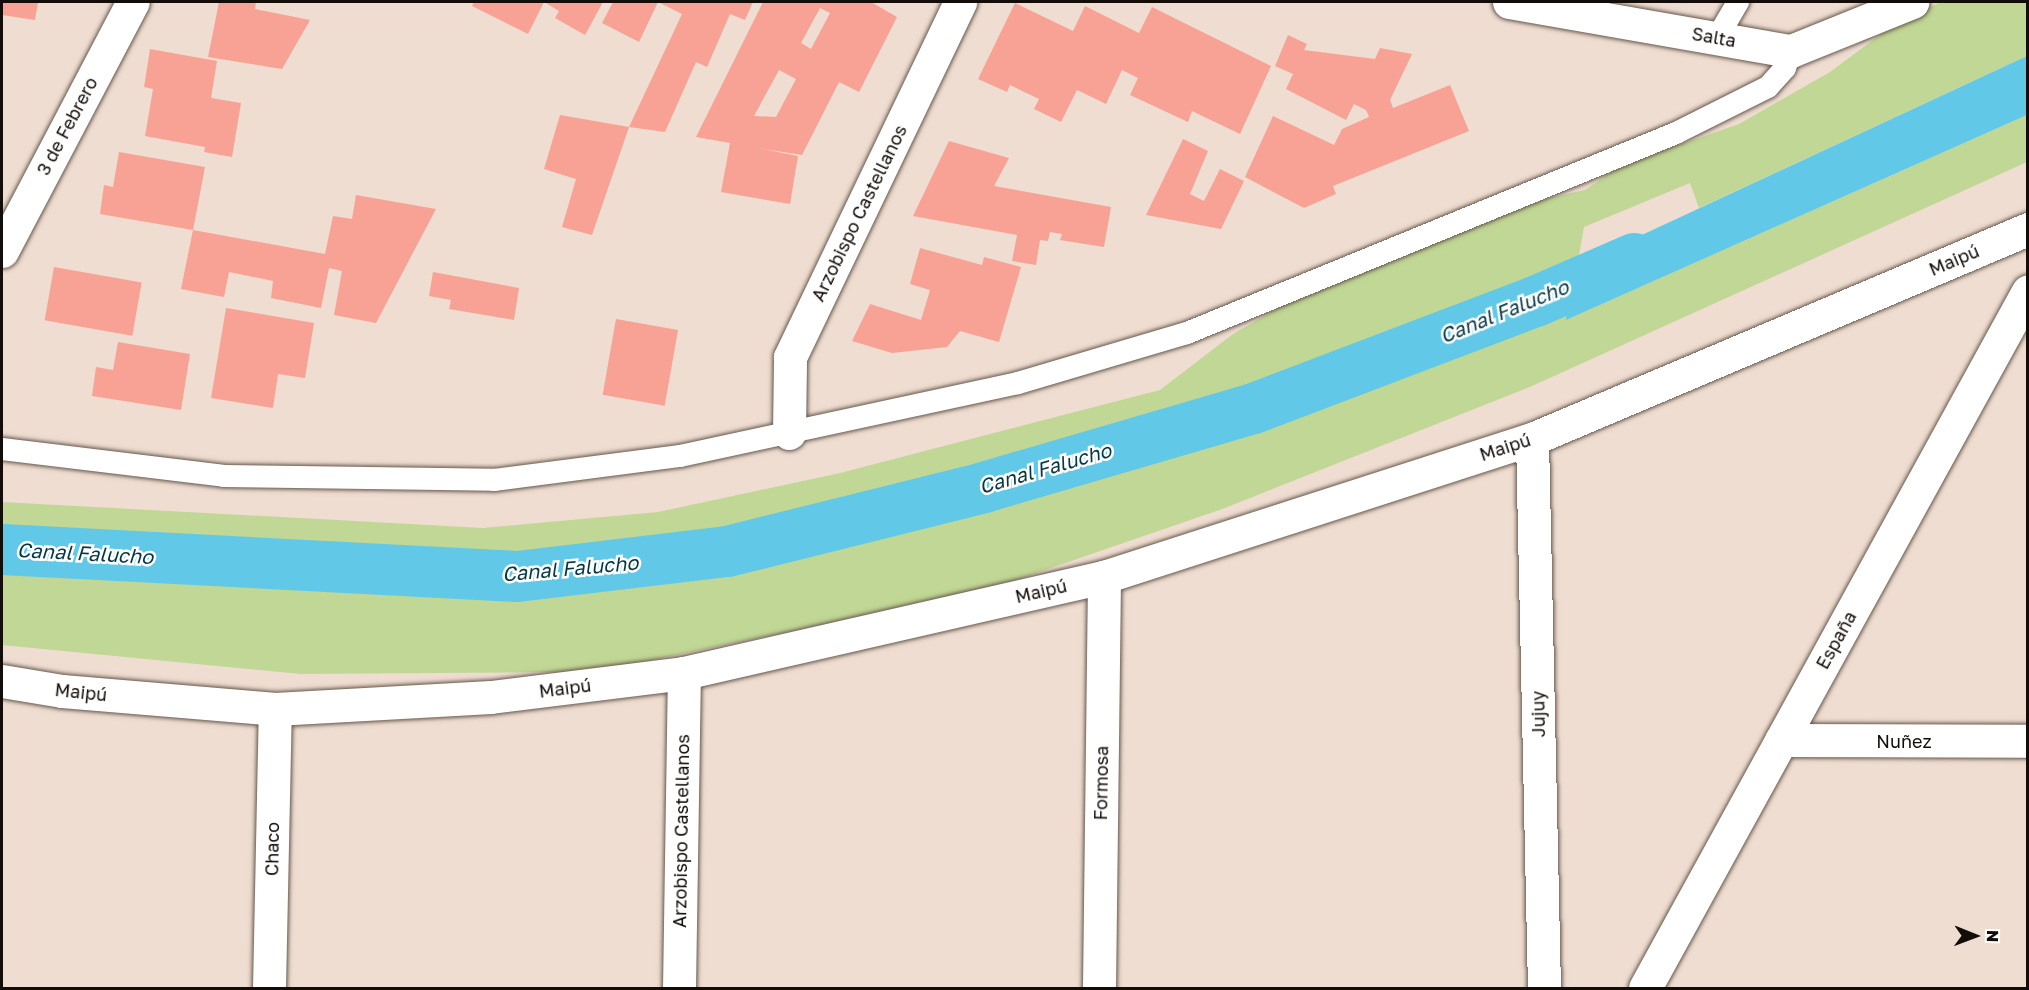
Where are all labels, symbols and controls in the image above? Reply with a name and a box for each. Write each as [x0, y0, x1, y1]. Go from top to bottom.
street label: Salta [1690, 23, 1738, 51]
street label: 3 de Febrero [32, 73, 102, 179]
street label: Arzobispo Castellanos [807, 121, 911, 305]
street label: Maipú [1926, 240, 1982, 280]
water label: Canal Falucho [1436, 274, 1572, 348]
street label: Maipú [1477, 429, 1533, 465]
water label: Canal Falucho [976, 438, 1114, 498]
water label: Canal Falucho [16, 537, 154, 569]
water label: Canal Falucho [501, 550, 639, 586]
street label: Maipú [1013, 575, 1069, 607]
street label: España [1811, 607, 1861, 673]
street label: Maipú [538, 674, 592, 702]
street label: Maipú [54, 679, 108, 705]
street label: Jujuy [1527, 690, 1549, 738]
street label: Nuñez [1876, 730, 1932, 752]
street label: Arzobispo Castellanos [669, 734, 693, 928]
street label: Formosa [1090, 745, 1112, 821]
street label: Chaco [261, 822, 283, 876]
north arrow [1945, 906, 2005, 966]
text: N [1983, 930, 2003, 943]

